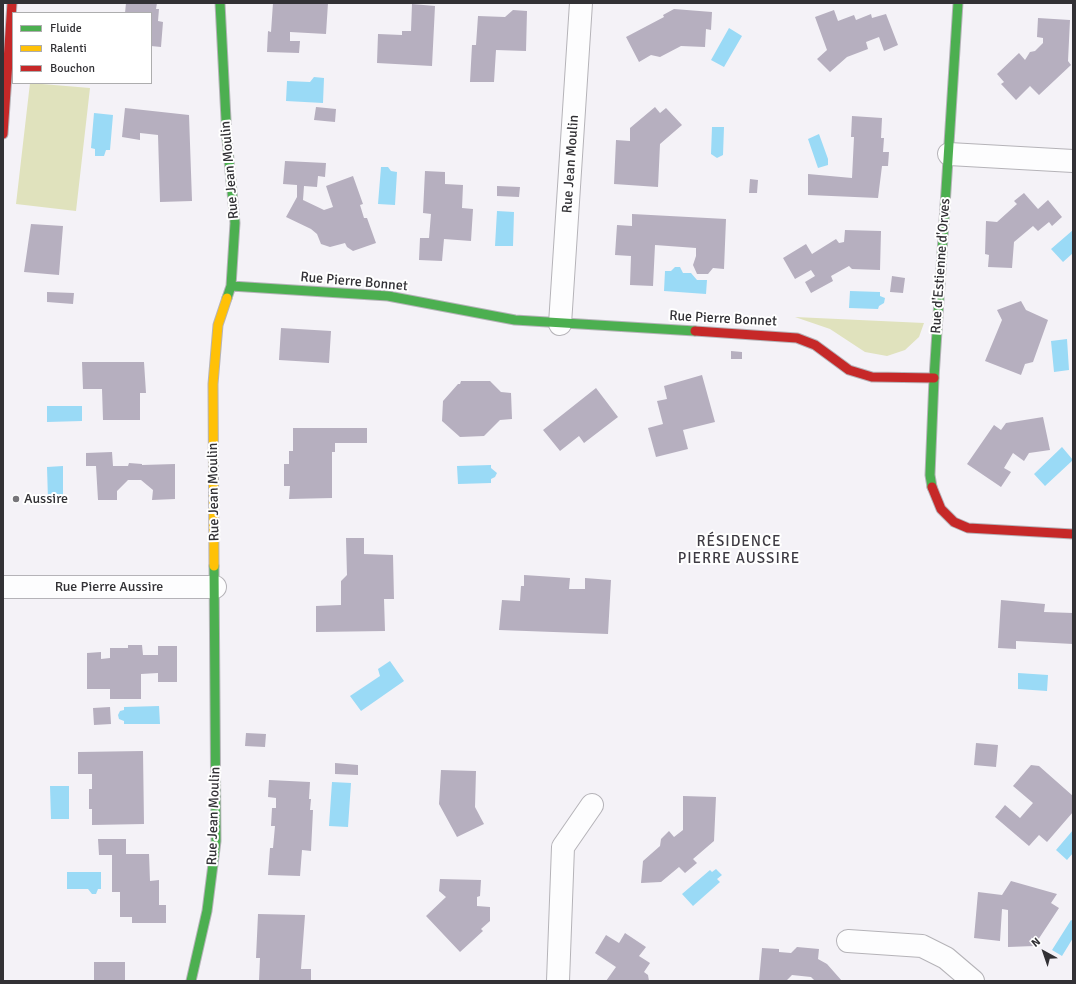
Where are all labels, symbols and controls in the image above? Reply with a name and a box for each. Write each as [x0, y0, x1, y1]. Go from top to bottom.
legend [12, 12, 152, 84]
text: Fluide [50, 21, 82, 36]
text: Ralenti [50, 41, 87, 56]
text: Bouchon [50, 61, 95, 76]
street label: Rue Jean Moulin [559, 114, 583, 214]
street label: Rue Jean Moulin [217, 120, 243, 220]
street label: Rue d'Estienne d'Orves [928, 198, 954, 334]
street label: Rue Pierre Bonnet [300, 269, 408, 295]
street label: Rue Pierre Bonnet [669, 308, 777, 330]
street label: Rue Jean Moulin [205, 443, 223, 541]
place label: Aussire [24, 491, 68, 507]
marker: Aussire [11, 494, 21, 504]
district label: RÉSIDENCE PIERRE AUSSIRE [678, 533, 800, 568]
street label: Rue Pierre Aussire [55, 579, 163, 595]
street label: Rue Jean Moulin [204, 766, 224, 866]
north arrow [1024, 932, 1064, 972]
text: N [1029, 935, 1043, 950]

